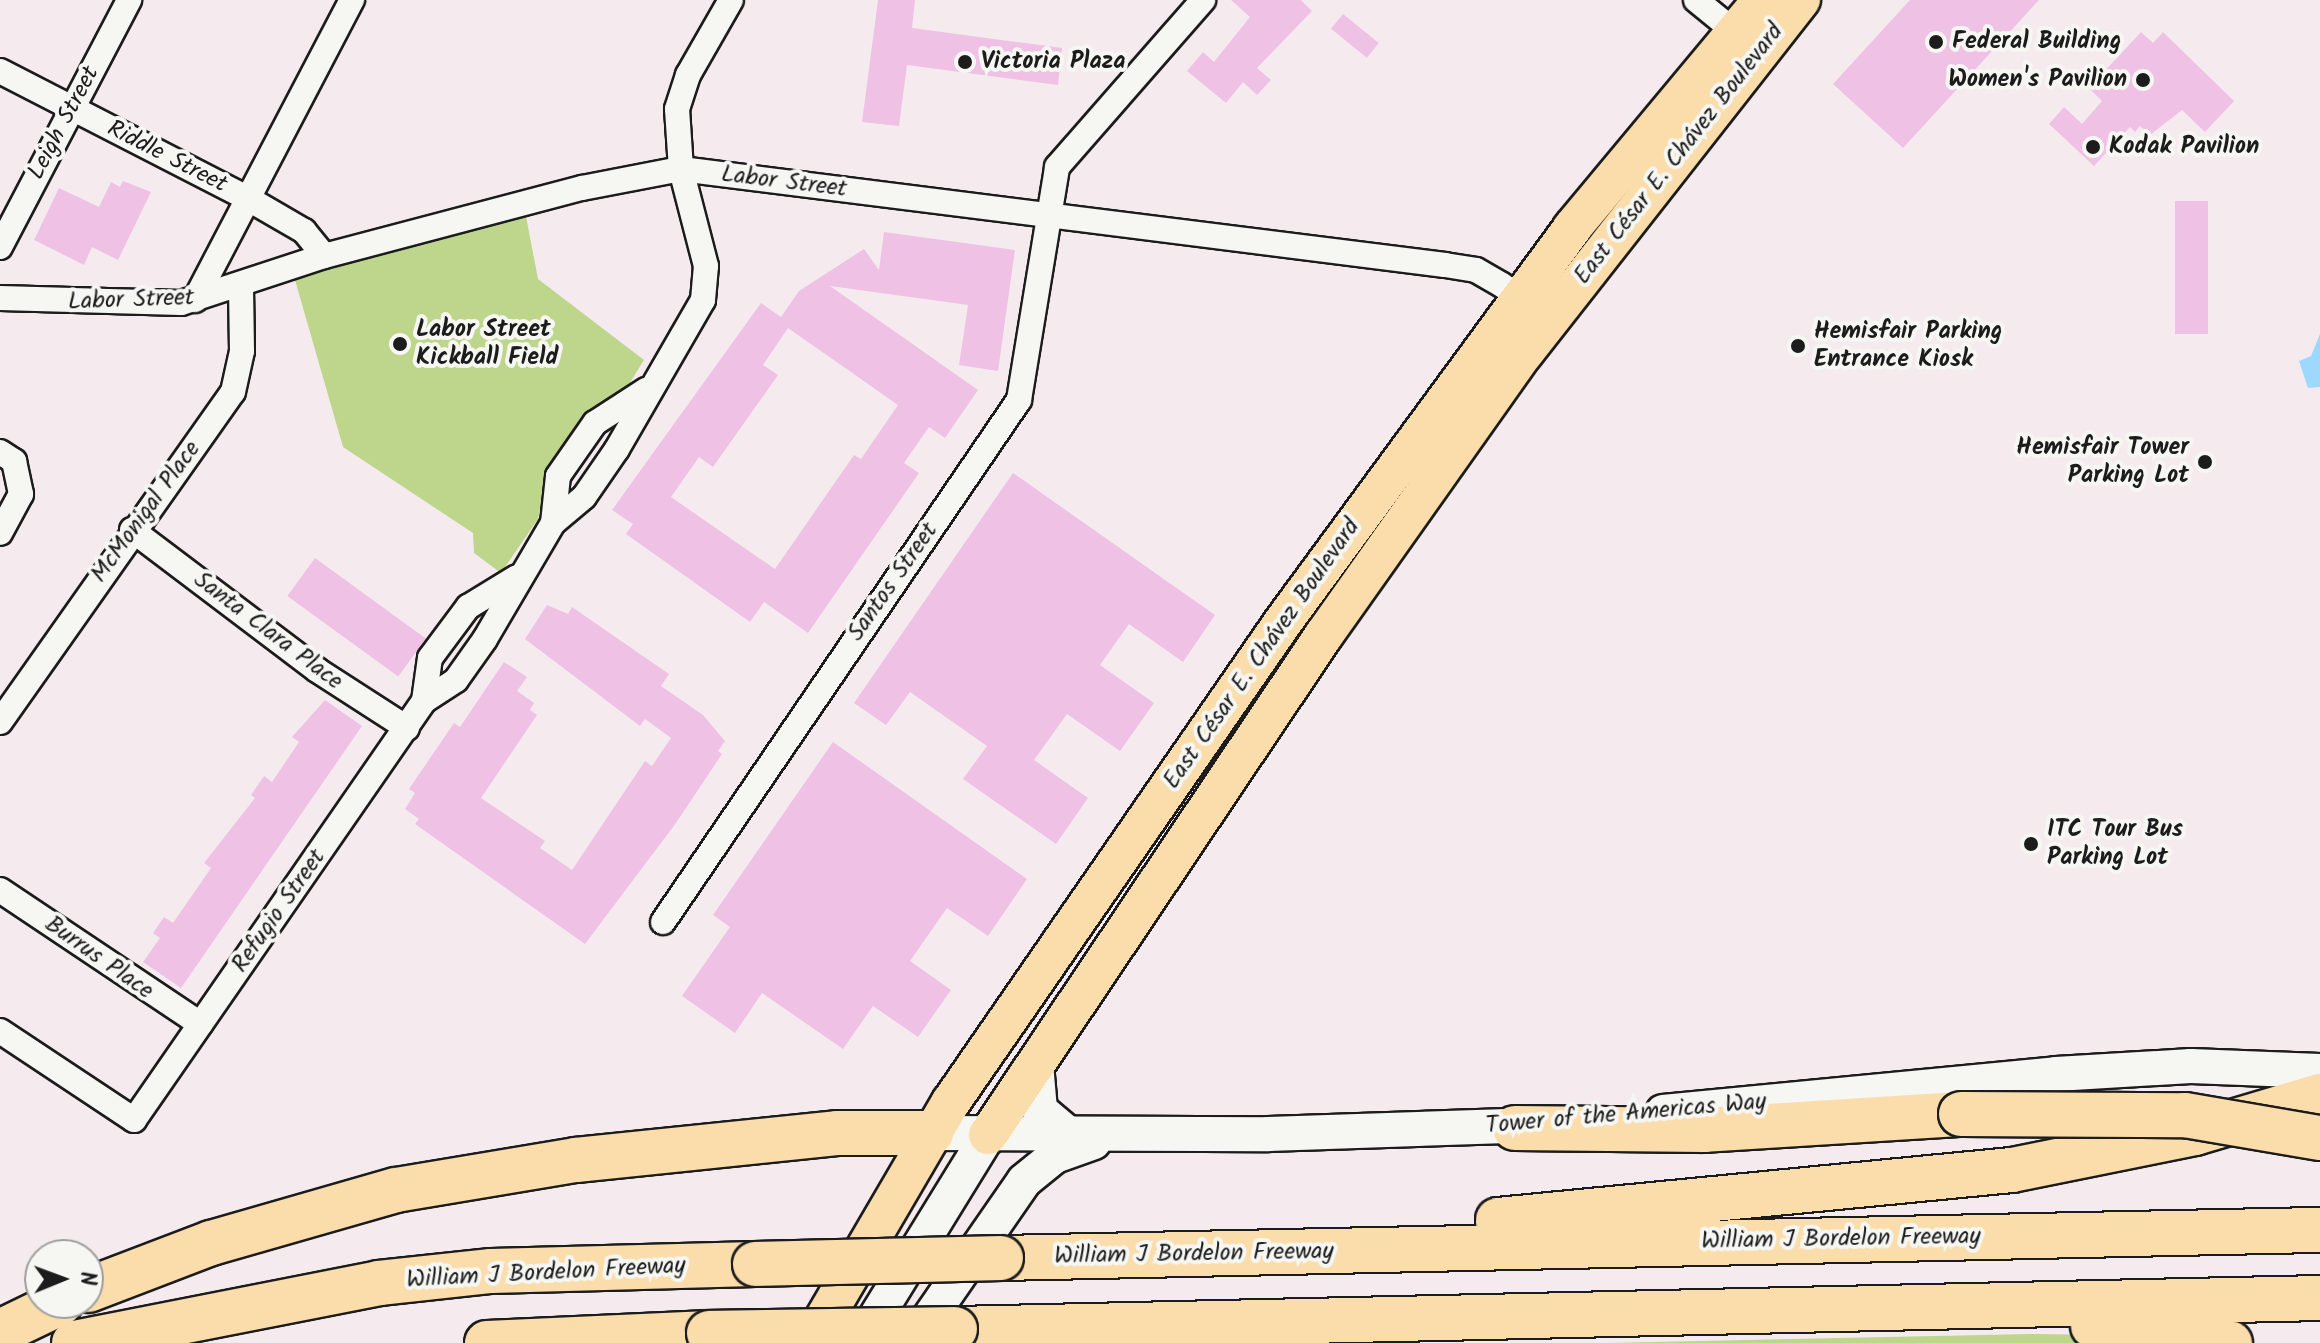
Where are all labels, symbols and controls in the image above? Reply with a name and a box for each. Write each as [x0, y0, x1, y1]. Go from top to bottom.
street label: East César E. Chávez Boulevard [1568, 18, 1790, 290]
place label: Federal Building [1952, 28, 2121, 56]
marker: Federal Building [1927, 33, 1945, 51]
place label: Victoria Plaza [981, 48, 1125, 76]
marker: Victoria Plaza [956, 53, 974, 71]
street label: Leigh Street [22, 61, 106, 185]
place label: Women's Pavilion [1948, 66, 2127, 94]
marker: Women's Pavilion [2134, 71, 2152, 89]
street label: Riddle Street [102, 114, 232, 200]
place label: Kodak Pavilion [2109, 133, 2259, 161]
marker: Kodak Pavilion [2084, 138, 2102, 156]
street label: Labor Street [720, 160, 848, 204]
street label: Labor Street [67, 283, 195, 317]
place label: Labor Street Kickball Field [416, 316, 558, 372]
place label: Hemisfair Parking Entrance Kiosk [1814, 318, 2002, 374]
marker: Labor Street Kickball Field [391, 335, 409, 353]
marker: Hemisfair Parking Entrance Kiosk [1789, 337, 1807, 355]
place label: Hemisfair Tower Parking Lot [2016, 434, 2189, 490]
street label: McMonigal Place [85, 436, 207, 588]
marker: Hemisfair Tower Parking Lot [2196, 453, 2214, 471]
street label: East César E. Chávez Boulevard [1158, 513, 1366, 795]
street label: Santos Street [842, 517, 944, 647]
street label: Santa Clara Place [188, 566, 348, 696]
place label: ITC Tour Bus Parking Lot [2047, 816, 2183, 872]
marker: ITC Tour Bus Parking Lot [2022, 835, 2040, 853]
street label: Refugio Street [226, 844, 332, 978]
street label: Burrus Place [39, 910, 159, 1006]
street label: Tower of the Americas Way [1485, 1087, 1767, 1141]
street label: William J Bordelon Freeway [1701, 1222, 1981, 1256]
street label: William J Bordelon Freeway [1054, 1237, 1334, 1271]
north arrow [24, 1239, 104, 1319]
street label: William J Bordelon Freeway [406, 1251, 686, 1295]
text: N [69, 1271, 104, 1286]

